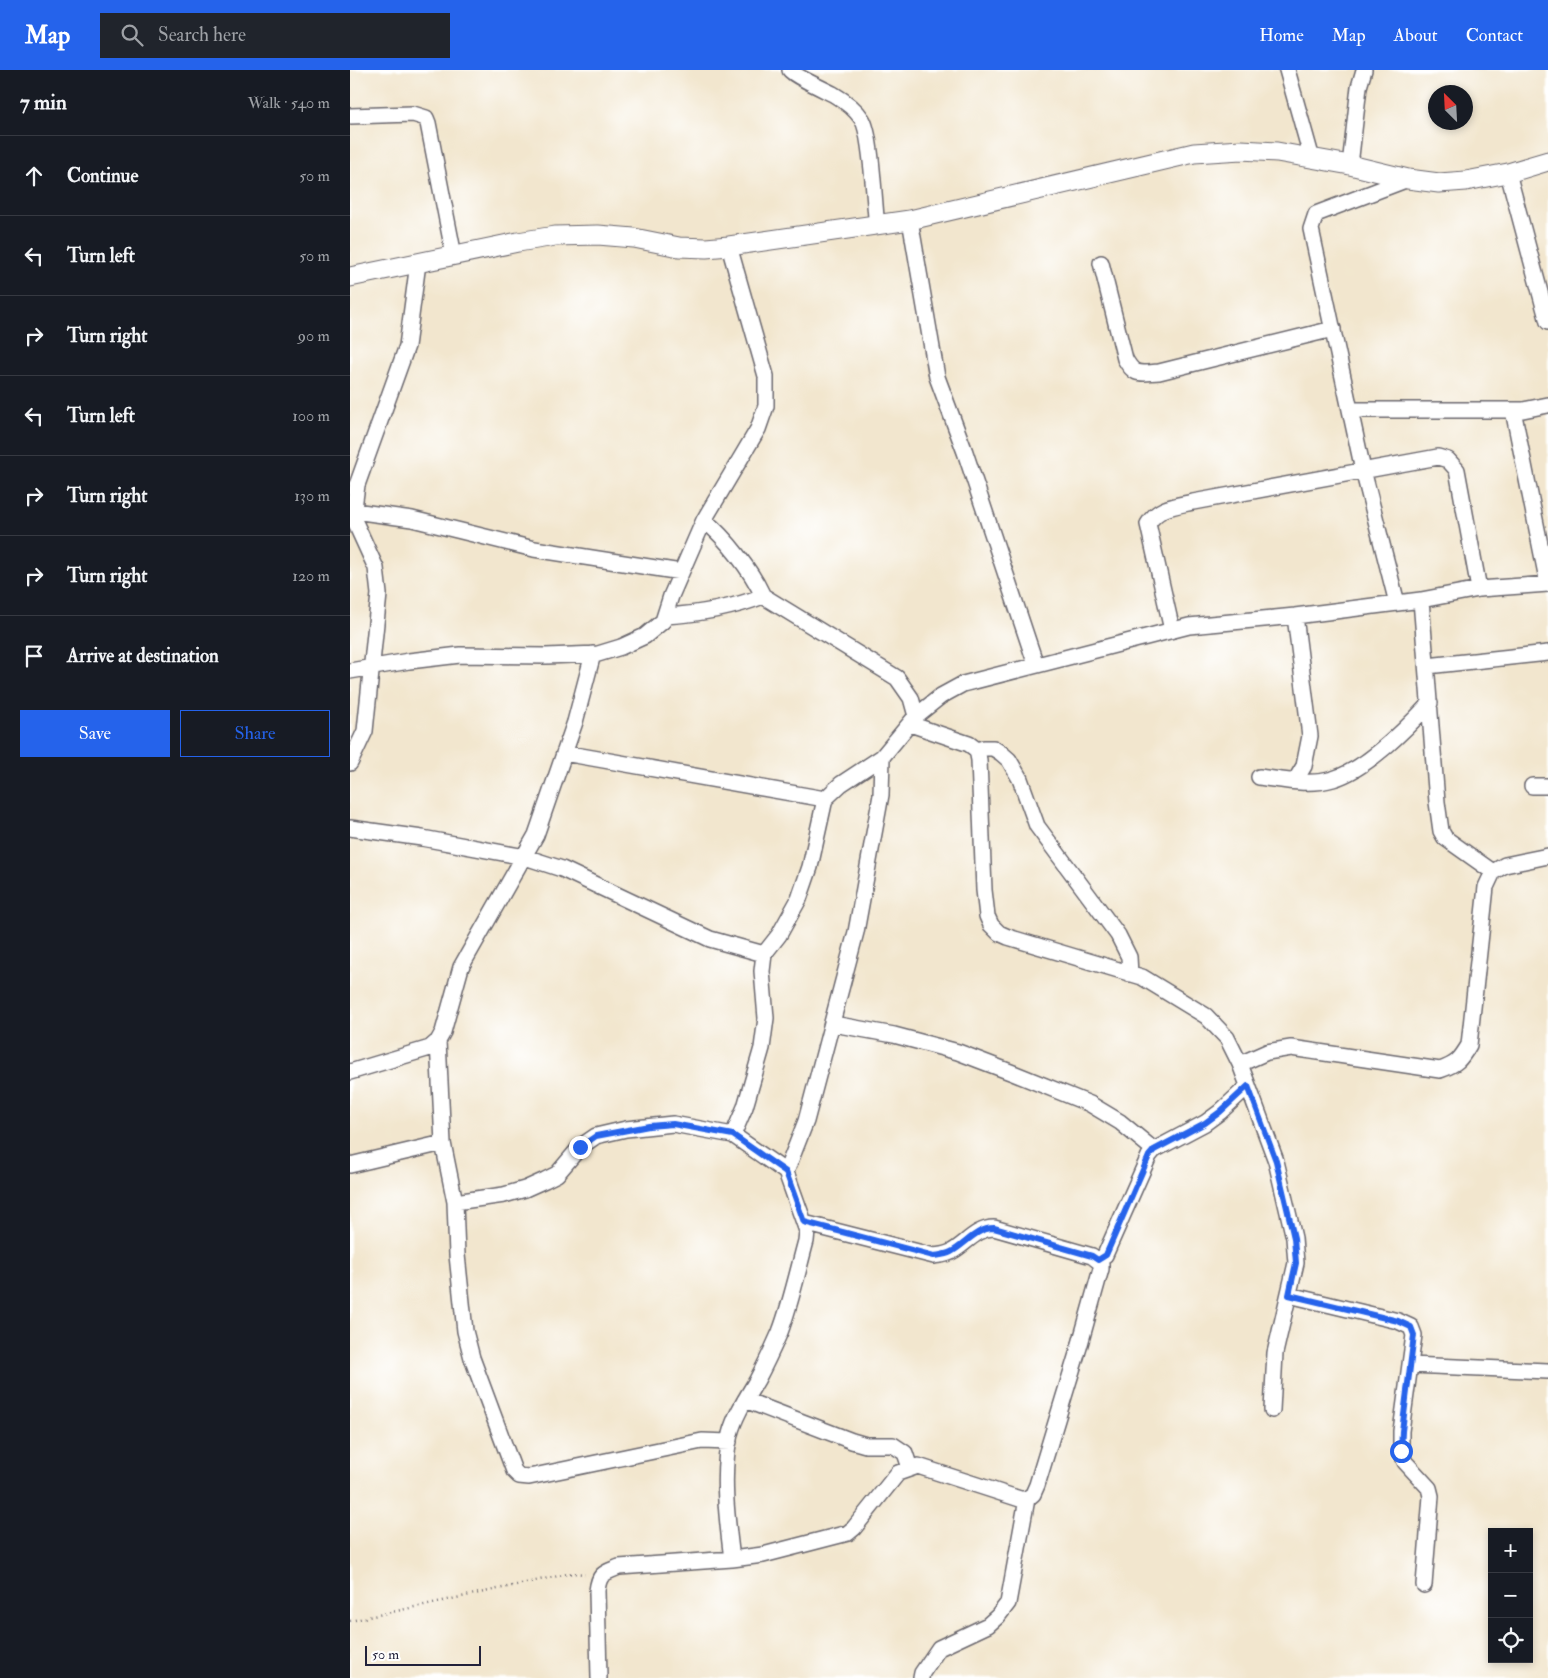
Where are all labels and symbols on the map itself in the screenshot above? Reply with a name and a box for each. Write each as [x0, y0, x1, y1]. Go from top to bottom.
north arrow [1428, 85, 1473, 130]
route end [569, 1136, 592, 1159]
route start [1390, 1440, 1413, 1463]
scale bar [365, 1643, 481, 1666]

